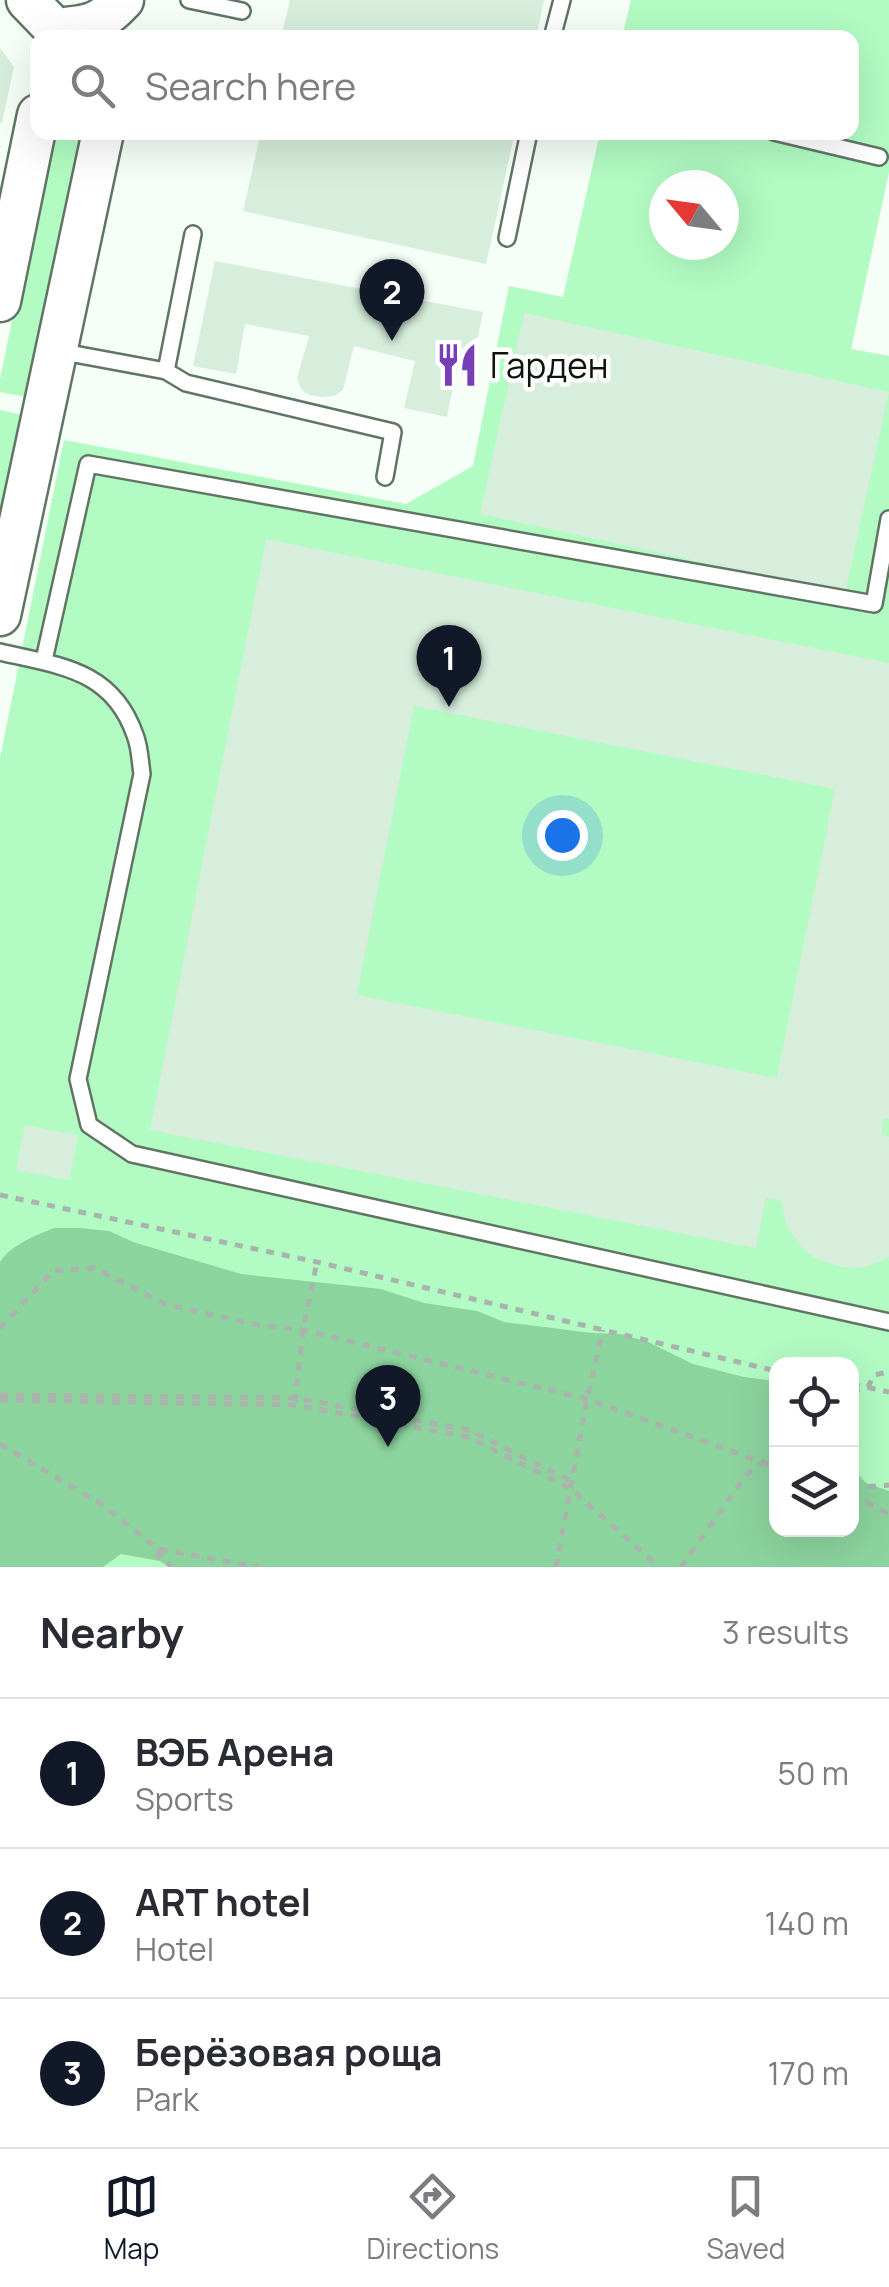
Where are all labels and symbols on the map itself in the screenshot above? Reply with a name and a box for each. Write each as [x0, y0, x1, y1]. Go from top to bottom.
north arrow [649, 170, 739, 260]
pin: 2 [360, 258, 424, 341]
restaurant icon: Гарден [433, 341, 481, 389]
place label: Гарден [490, 341, 608, 389]
pin: 1 [416, 624, 482, 707]
your location [537, 810, 588, 861]
pin: 3 [356, 1364, 420, 1447]

